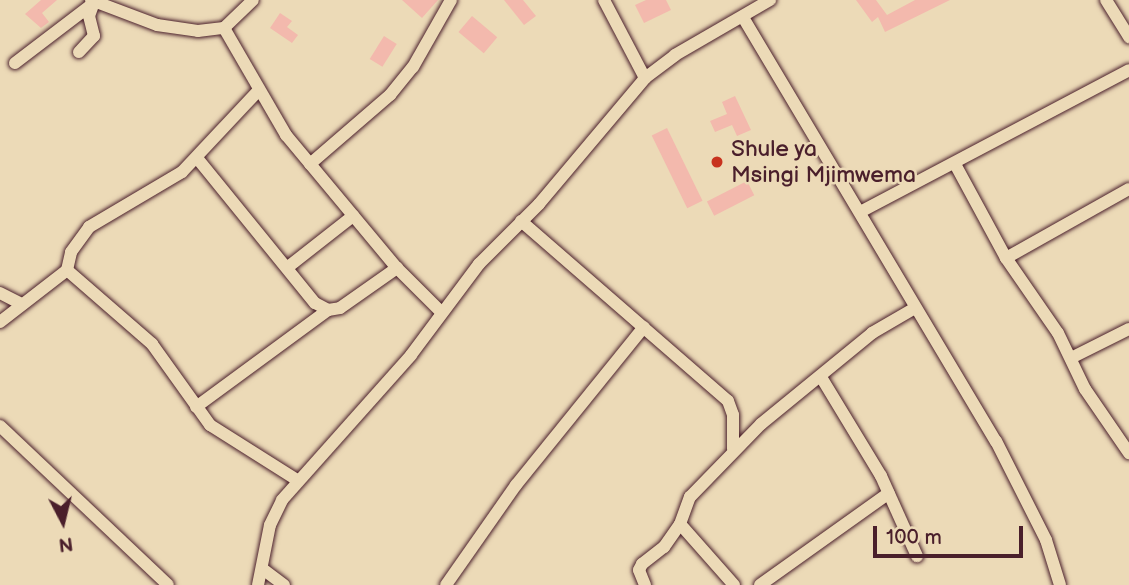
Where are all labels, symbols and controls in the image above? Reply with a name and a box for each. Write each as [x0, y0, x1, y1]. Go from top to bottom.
place label: Shule ya Msingi Mjimwema [731, 135, 916, 189]
marker: Shule ya Msingi Mjimwema [709, 154, 725, 170]
north arrow [28, 487, 98, 557]
scale bar [877, 512, 1028, 556]
text: 100 m [886, 525, 942, 550]
text: N [57, 531, 74, 556]

